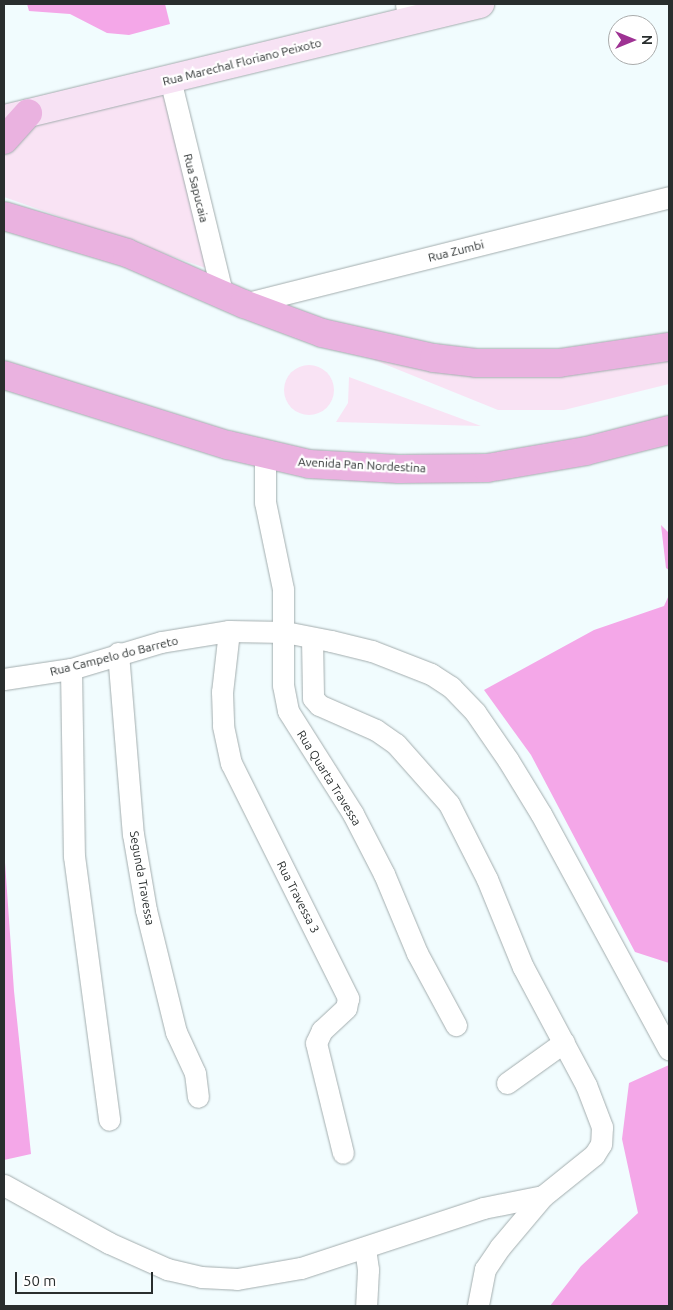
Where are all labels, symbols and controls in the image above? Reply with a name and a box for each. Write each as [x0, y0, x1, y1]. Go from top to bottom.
north arrow [608, 15, 658, 65]
street label: Rua Marechal Floriano Peixoto [161, 35, 323, 89]
text: N [639, 35, 655, 45]
street label: Rua Sapucaia [181, 152, 211, 224]
street label: Rua Zumbi [427, 237, 485, 265]
street label: Avenida Pan Nordestina [298, 454, 426, 476]
street label: Rua Campelo do Barreto [48, 633, 180, 679]
street label: Rua Quarta Travessa [294, 728, 364, 828]
street label: Segunda Travessa [127, 830, 157, 926]
street label: Rua Travessa 3 [274, 859, 322, 935]
scale bar [18, 1262, 155, 1294]
text: 50 m [23, 1272, 56, 1289]

